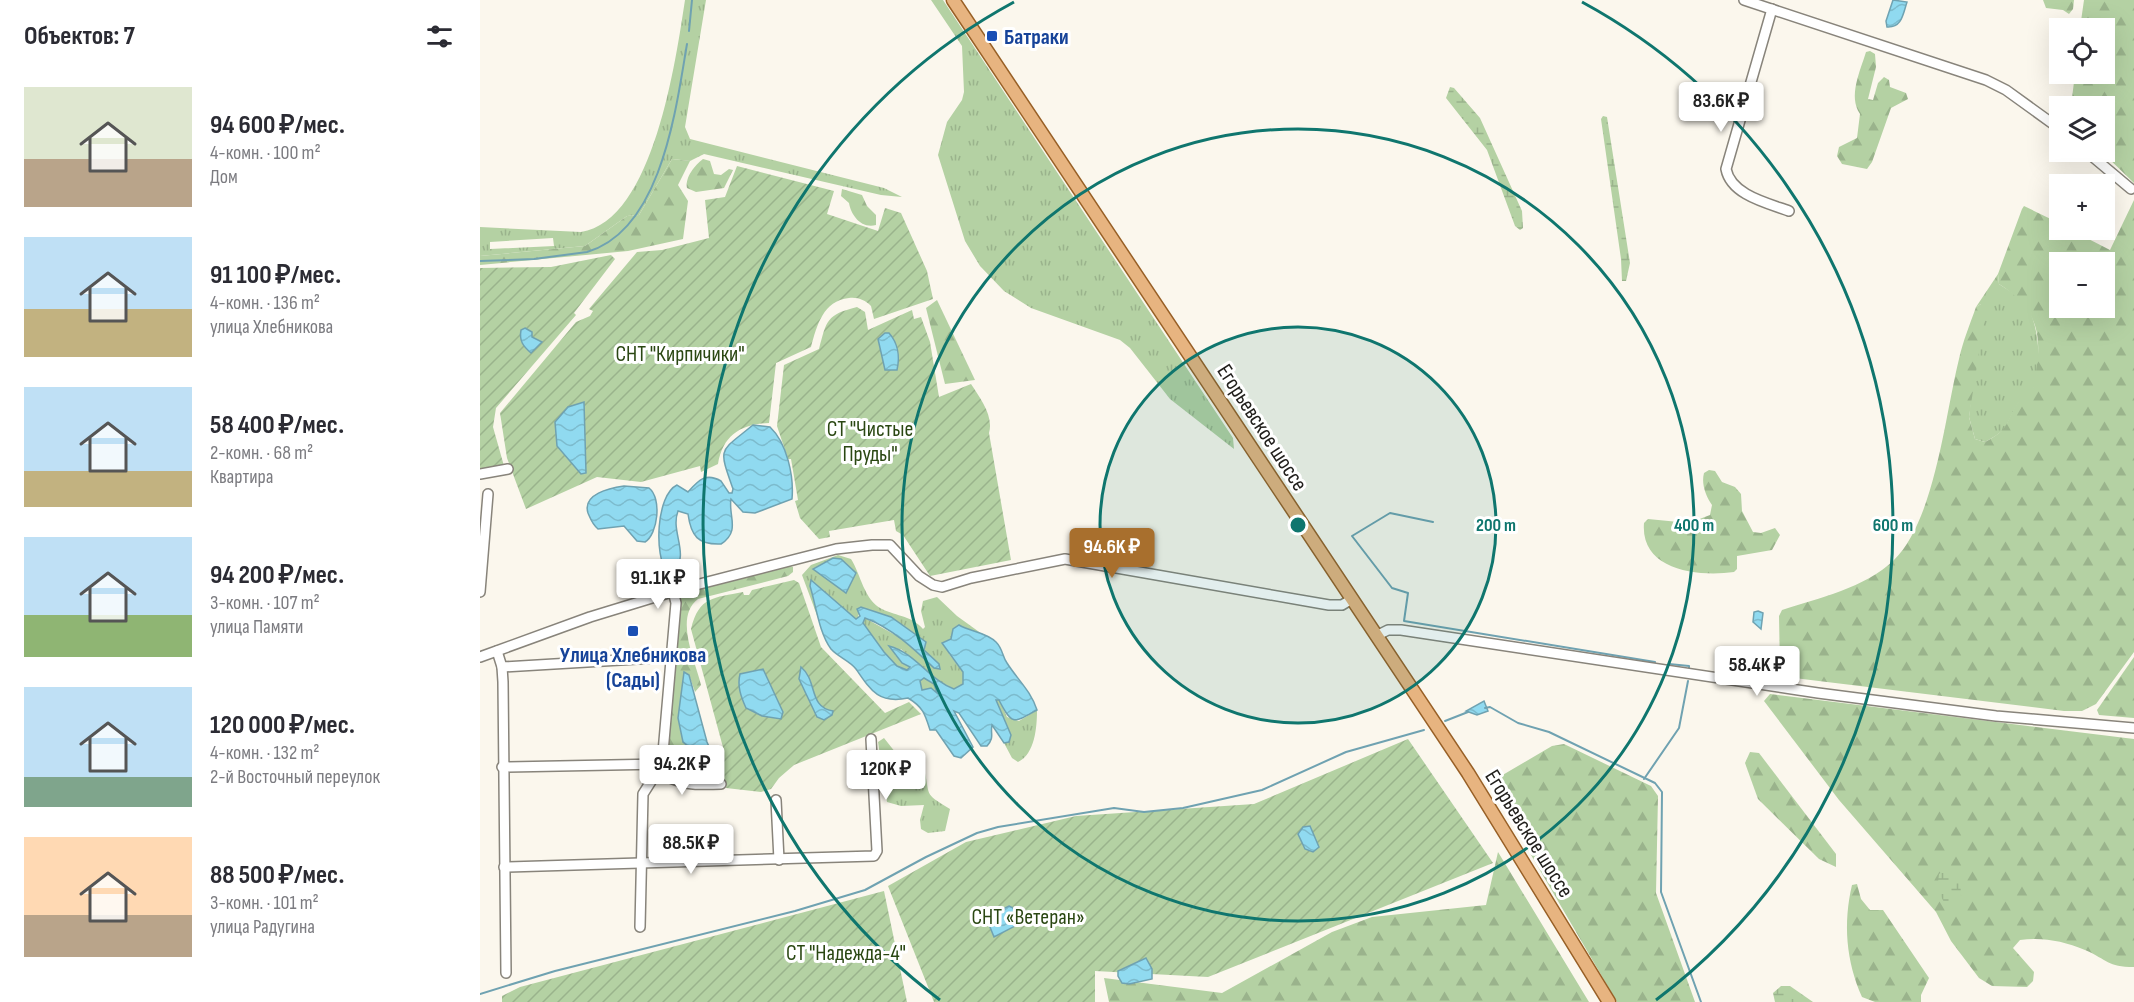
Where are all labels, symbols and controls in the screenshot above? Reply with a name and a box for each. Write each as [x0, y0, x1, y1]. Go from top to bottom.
map controls [2049, 18, 2115, 318]
button: locate [2049, 18, 2115, 84]
icon: filters [423, 20, 456, 53]
text: Объектов: 7 [24, 21, 135, 52]
place label: Батраки [1004, 24, 1069, 51]
marker: Батраки [985, 29, 999, 43]
pin: 83.6K ₽ [1666, 82, 1776, 133]
text: 83.6K ₽ [1693, 89, 1749, 113]
button: layers [2049, 96, 2115, 162]
text: 94 600 ₽/мес. [210, 110, 345, 141]
icon: home [72, 111, 144, 183]
text: 4-комн. · 100 m² [210, 141, 321, 165]
text: Дом [210, 165, 238, 189]
button: + [2049, 174, 2115, 240]
button: − [2049, 252, 2115, 318]
text: 91 100 ₽/мес. [210, 260, 341, 291]
icon: home [72, 261, 144, 333]
text: 4-комн. · 136 m² [210, 291, 320, 315]
text: улица Хлебникова [210, 315, 333, 339]
park label: СНТ "Кирпичики" [615, 341, 745, 368]
street label: Егорьевское шоссе [1211, 359, 1313, 496]
text: 58 400 ₽/мес. [210, 410, 344, 441]
icon: home [72, 411, 144, 483]
park label: СТ "Чистые Пруды" [827, 416, 913, 468]
text: 2-комн. · 68 m² [210, 441, 313, 465]
text: Квартира [210, 465, 274, 489]
centre of rings [1288, 515, 1308, 535]
text: 200 m [1476, 515, 1516, 536]
text: 400 m [1674, 515, 1714, 536]
text: 600 m [1873, 515, 1913, 536]
pin: 94.6K ₽ [1057, 528, 1167, 579]
text: 94.6K ₽ [1084, 535, 1140, 559]
pin: 91.1K ₽ [603, 559, 713, 610]
text: 94 200 ₽/мес. [210, 560, 344, 591]
icon: home [72, 561, 144, 633]
text: 91.1K ₽ [630, 566, 686, 590]
text: 3-комн. · 107 m² [210, 591, 320, 615]
text: улица Памяти [210, 615, 303, 639]
marker: Улица Хлебникова (Сады) [626, 624, 640, 638]
place label: Улица Хлебникова (Сады) [560, 642, 706, 694]
pin: 58.4K ₽ [1702, 646, 1812, 697]
text: 58.4K ₽ [1729, 653, 1785, 677]
text: 120 000 ₽/мес. [210, 710, 355, 741]
icon: home [72, 711, 144, 783]
text: 4-комн. · 132 m² [210, 741, 319, 765]
pin: 94.2K ₽ [627, 745, 737, 796]
pin: 120K ₽ [837, 750, 935, 801]
text: 94.2K ₽ [653, 752, 711, 776]
text: 120K ₽ [861, 757, 911, 781]
text: 2-й Восточный переулок [210, 765, 380, 789]
street label: Егорьевское шоссе [1479, 765, 1579, 903]
pin: 88.5K ₽ [636, 824, 746, 875]
text: 88.5K ₽ [663, 831, 719, 855]
text: 88 500 ₽/мес. [210, 860, 344, 891]
icon: home [72, 861, 144, 933]
text: 3-комн. · 101 m² [210, 891, 319, 915]
park label: СНТ «Ветеран» [971, 904, 1085, 931]
text: улица Радугина [210, 915, 315, 939]
park label: СТ "Надежда-4" [786, 940, 906, 967]

